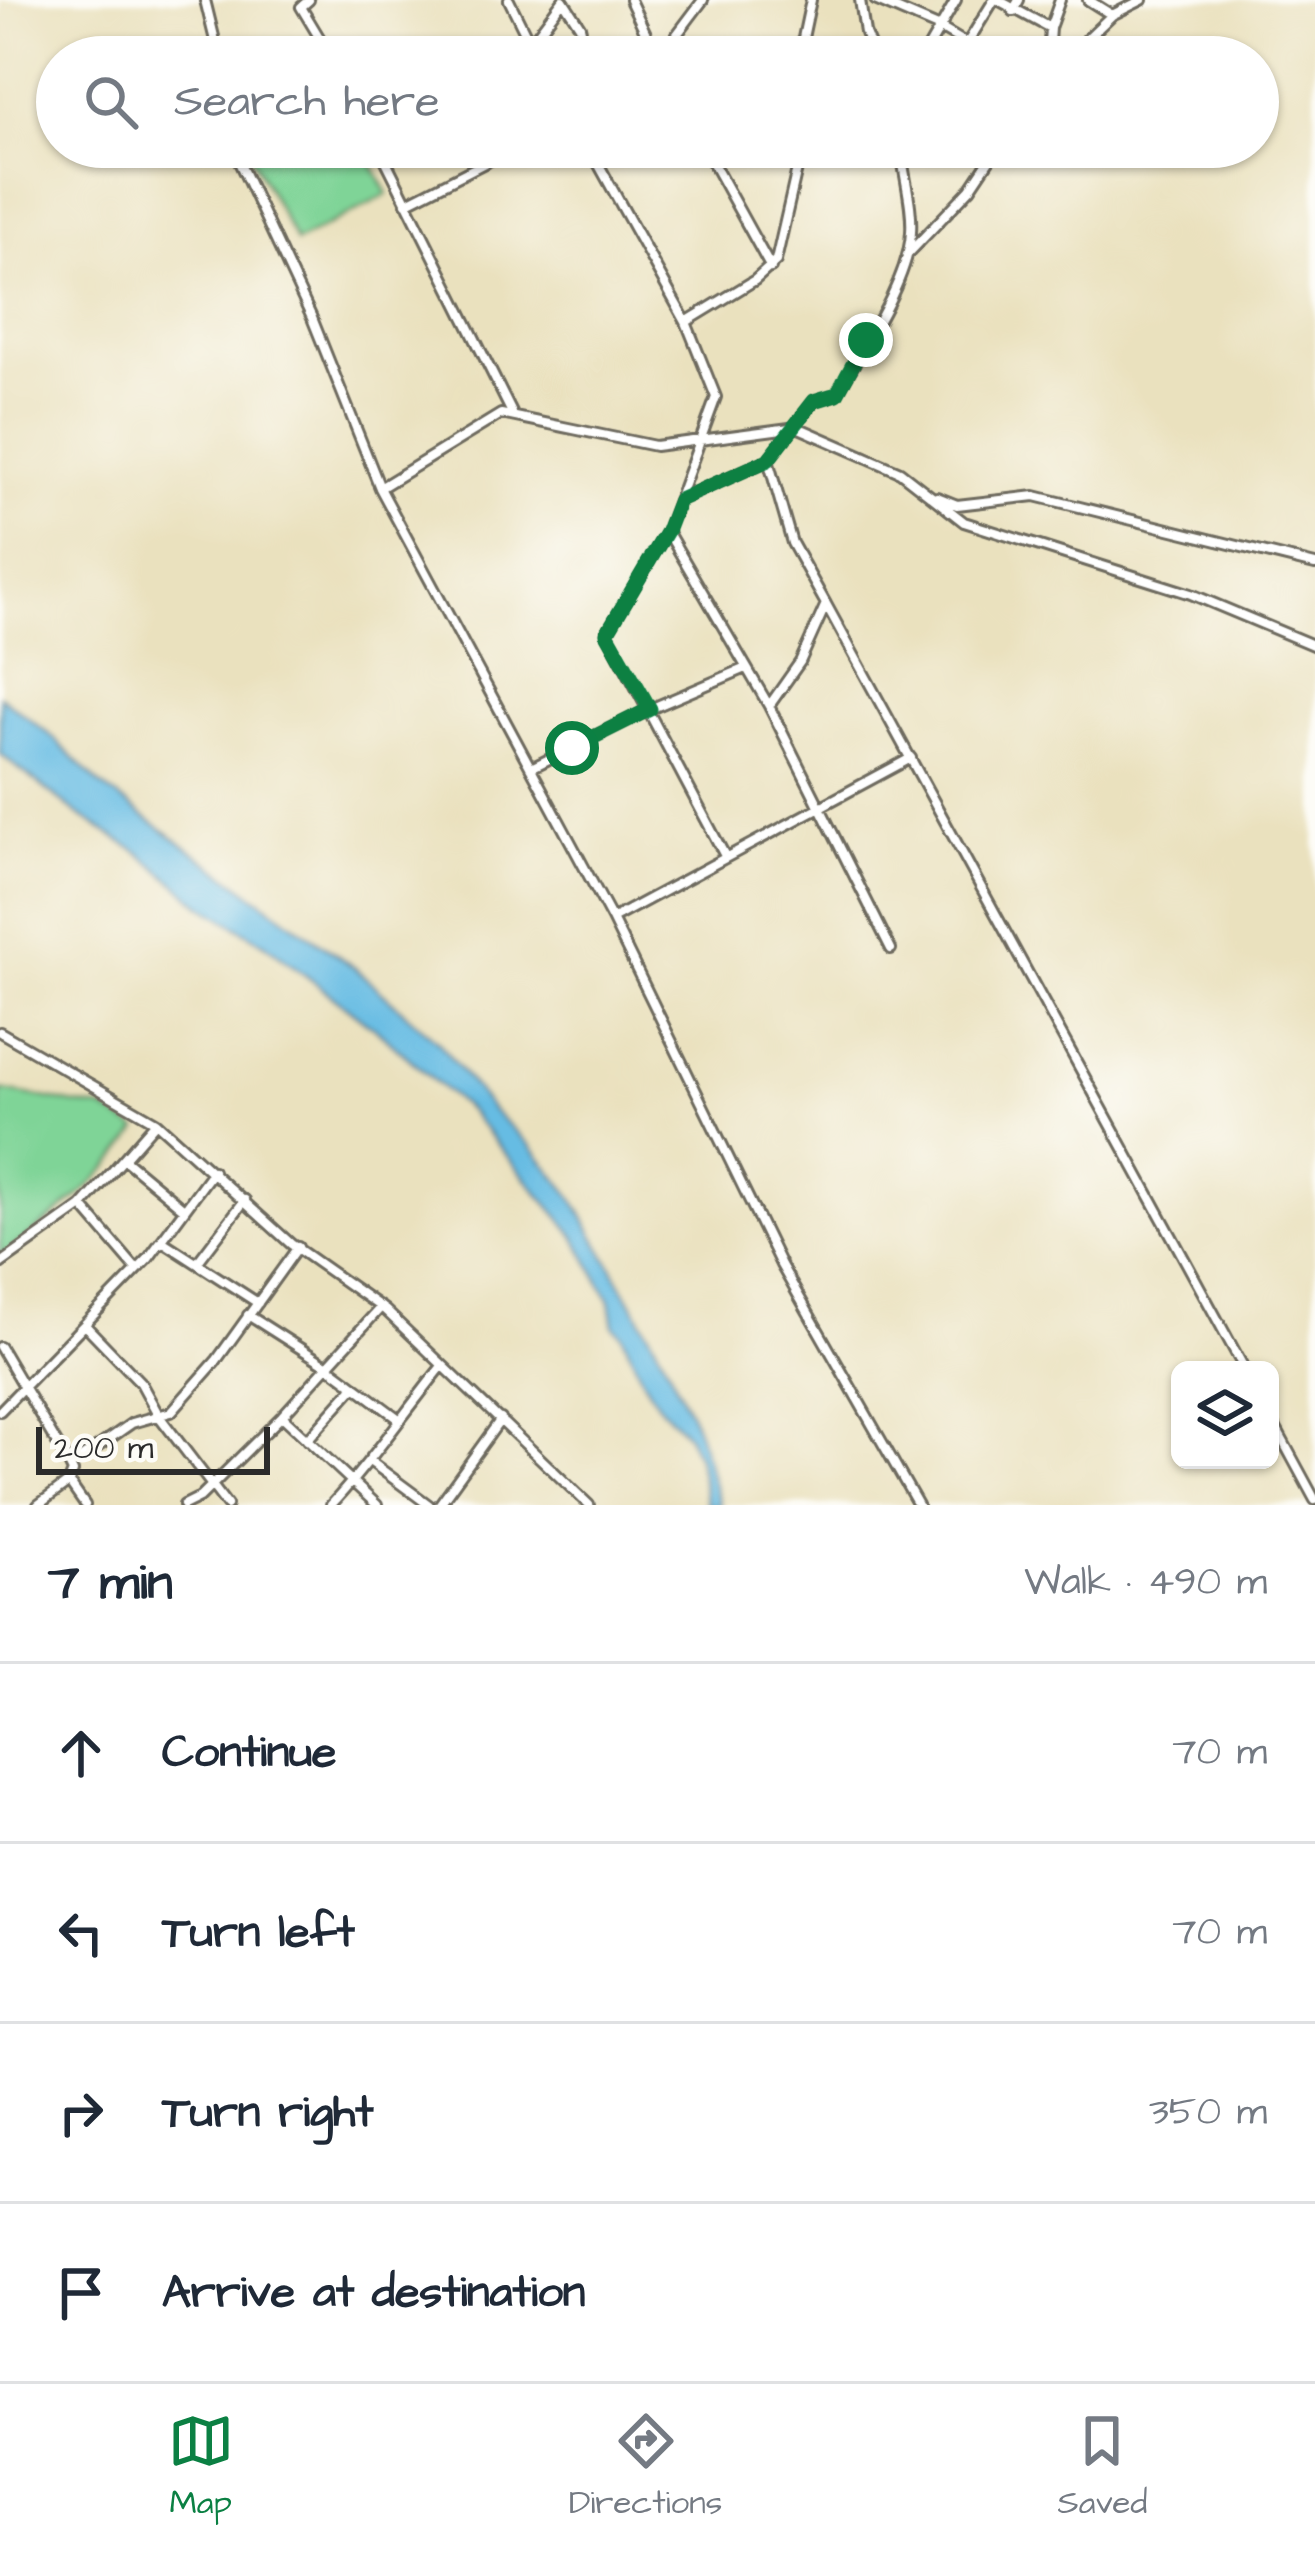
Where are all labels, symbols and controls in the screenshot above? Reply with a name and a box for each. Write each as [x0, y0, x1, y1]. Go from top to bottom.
search box [36, 36, 1279, 168]
icon: search [78, 69, 144, 135]
text: Search here [174, 71, 440, 133]
route end [839, 313, 893, 367]
route start [545, 721, 599, 775]
map controls [1171, 1361, 1279, 1469]
button: layers [1171, 1361, 1279, 1469]
scale bar [36, 1421, 270, 1474]
text: 200 m [54, 1425, 153, 1471]
text: 7 min [48, 1548, 173, 1619]
text: Walk · 490 m [1024, 1556, 1267, 1610]
icon: ahead [48, 1720, 114, 1786]
text: Continue [162, 1722, 336, 1784]
text: 70 m [1172, 1726, 1267, 1780]
icon: left [48, 1900, 114, 1966]
text: Turn left [162, 1902, 355, 1964]
text: 70 m [1172, 1906, 1267, 1960]
icon: right [48, 2080, 114, 2146]
text: Turn right [162, 2082, 374, 2144]
text: 350 m [1149, 2086, 1267, 2140]
icon: arrive [48, 2260, 114, 2326]
text: Arrive at destination [162, 2262, 585, 2324]
tab: Map [168, 2408, 234, 2526]
tab: Directions [569, 2408, 722, 2526]
tab: Saved [1057, 2408, 1147, 2526]

